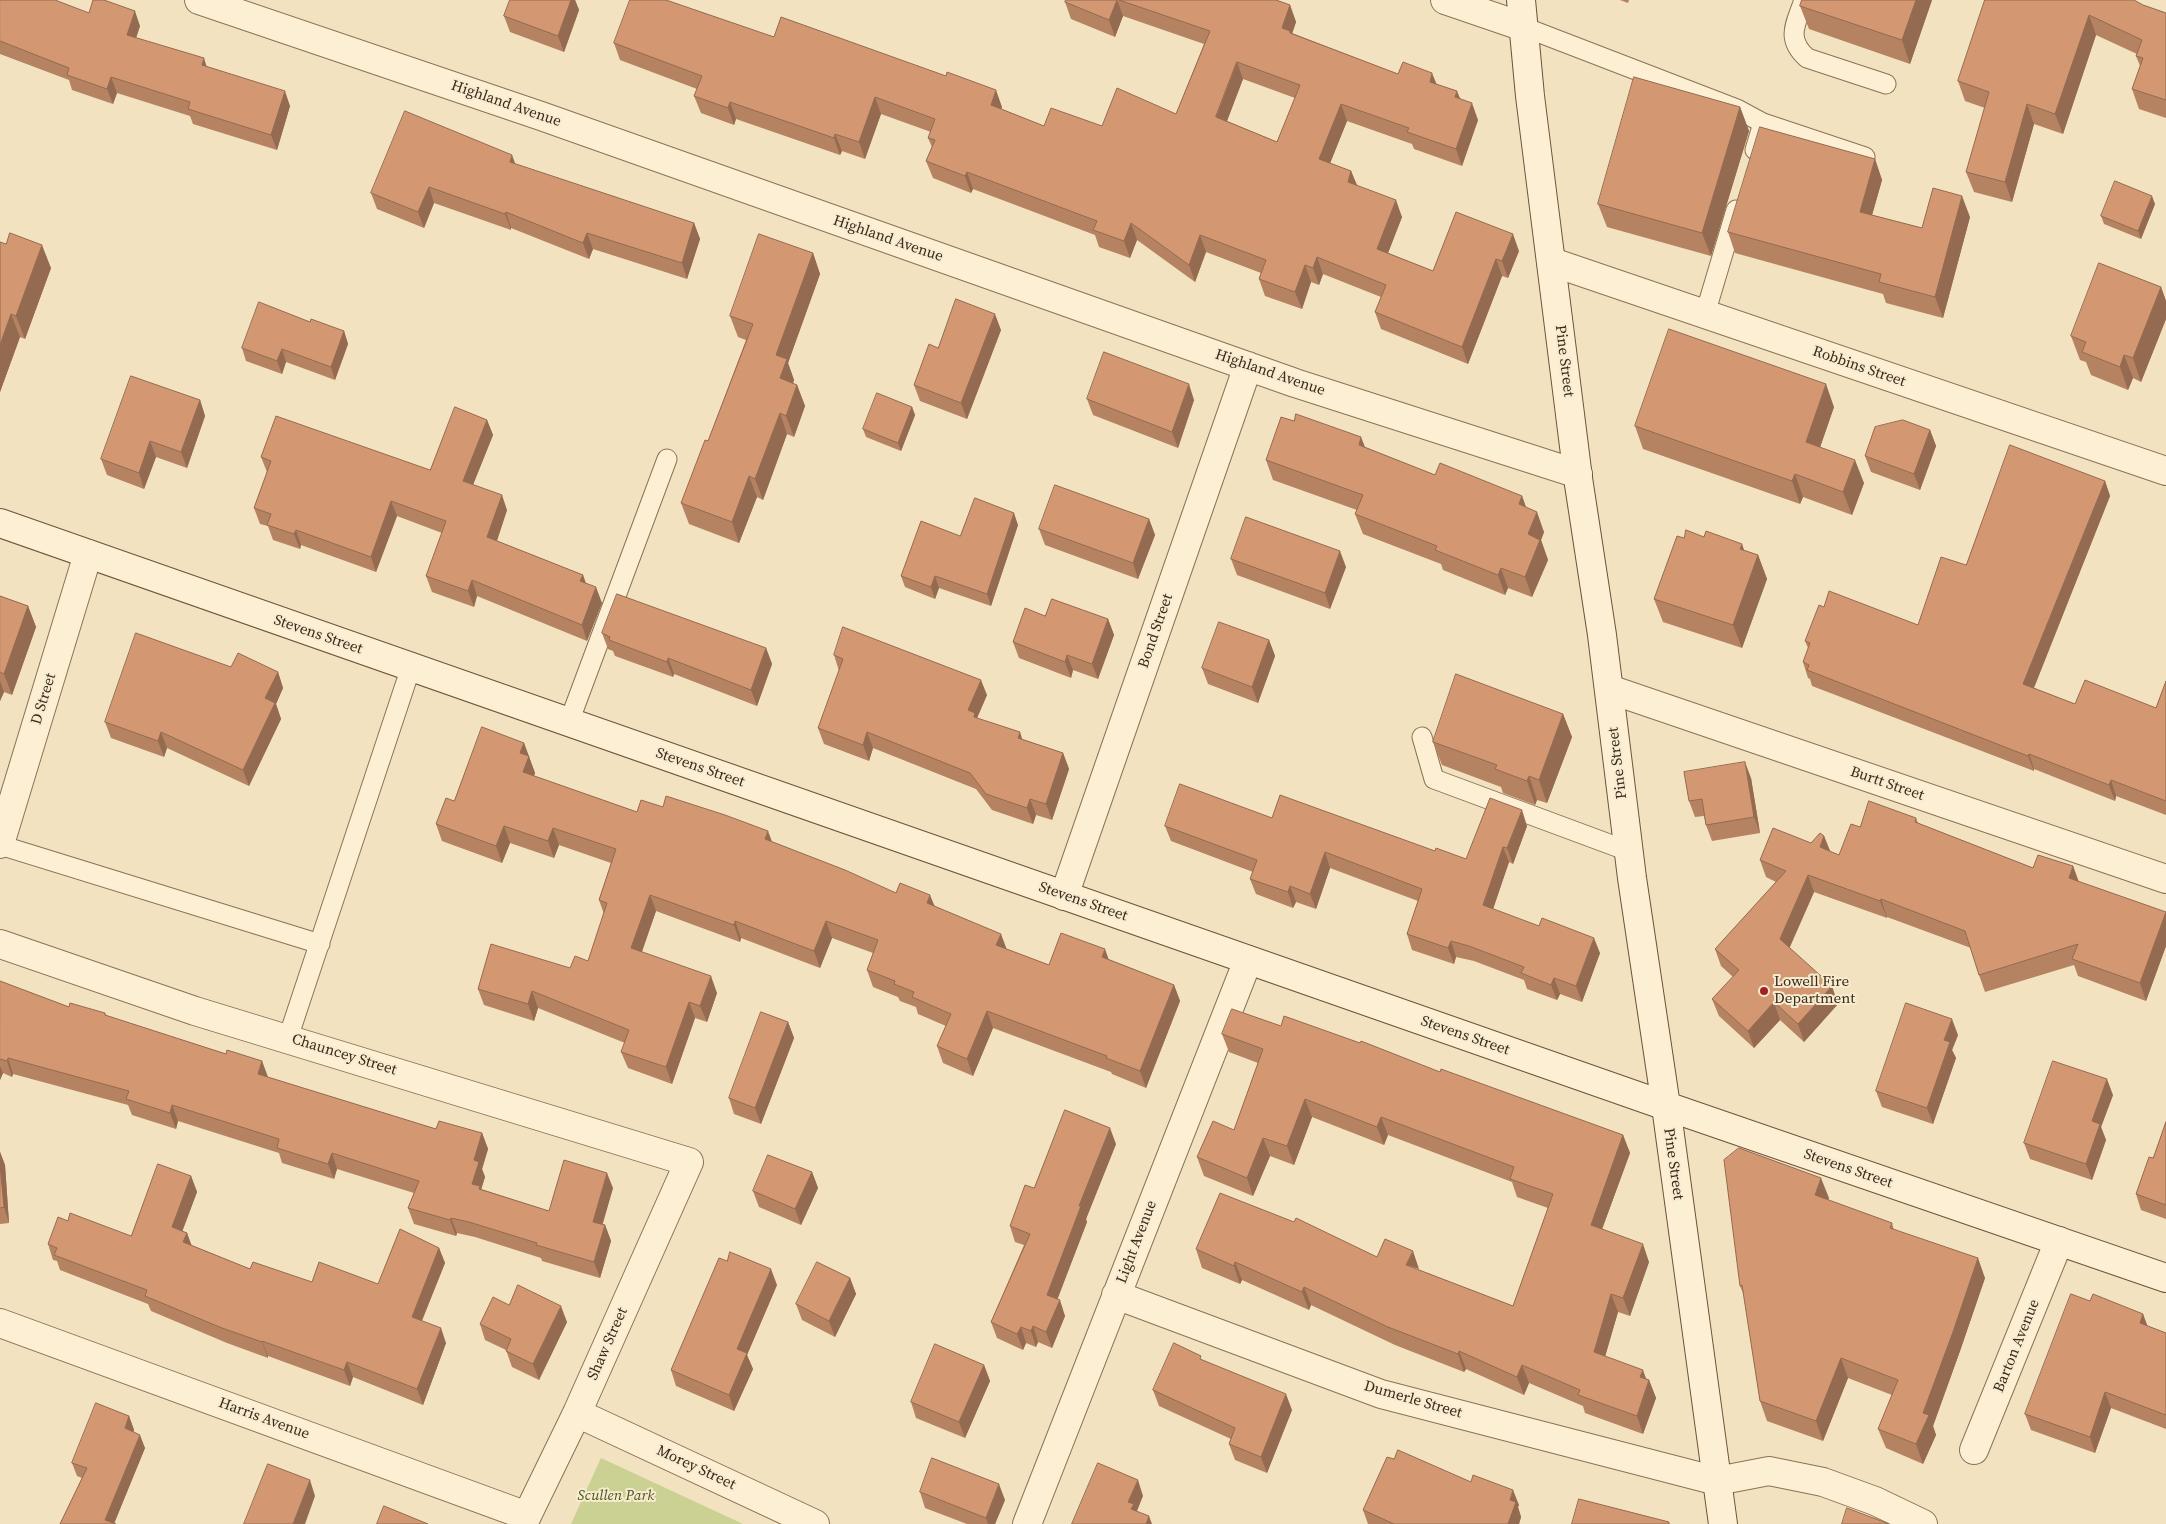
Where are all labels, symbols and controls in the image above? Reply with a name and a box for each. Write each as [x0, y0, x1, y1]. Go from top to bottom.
street label: Highland Avenue [449, 77, 563, 131]
street label: Highland Avenue [831, 212, 945, 266]
street label: Pine Street [1551, 324, 1577, 398]
street label: Robbins Street [1810, 343, 1908, 391]
street label: Highland Avenue [1213, 346, 1327, 400]
street label: Bond Street [1135, 591, 1177, 671]
street label: Stevens Street [271, 611, 365, 659]
street label: D Street [28, 671, 60, 727]
street label: Pine Street [1605, 726, 1631, 800]
street label: Stevens Street [653, 744, 747, 792]
street label: Burtt Street [1848, 763, 1926, 805]
street label: Stevens Street [1036, 878, 1130, 926]
place label: Lowell Fire Department [1774, 973, 1855, 1008]
marker: Lowell Fire Department [1758, 985, 1770, 997]
street label: Stevens Street [1418, 1012, 1512, 1060]
street label: Chauncey Street [289, 1030, 399, 1080]
street label: Pine Street [1659, 1127, 1687, 1201]
street label: Stevens Street [1801, 1145, 1895, 1193]
street label: Light Avenue [1113, 1198, 1161, 1286]
street label: Barton Avenue [1990, 1297, 2044, 1395]
street label: Shaw Street [584, 1305, 632, 1383]
street label: Dumerle Street [1362, 1377, 1464, 1423]
street label: Harris Avenue [216, 1394, 312, 1444]
street label: Morey Street [654, 1442, 738, 1494]
park label: Scullen Park [578, 1487, 654, 1505]

